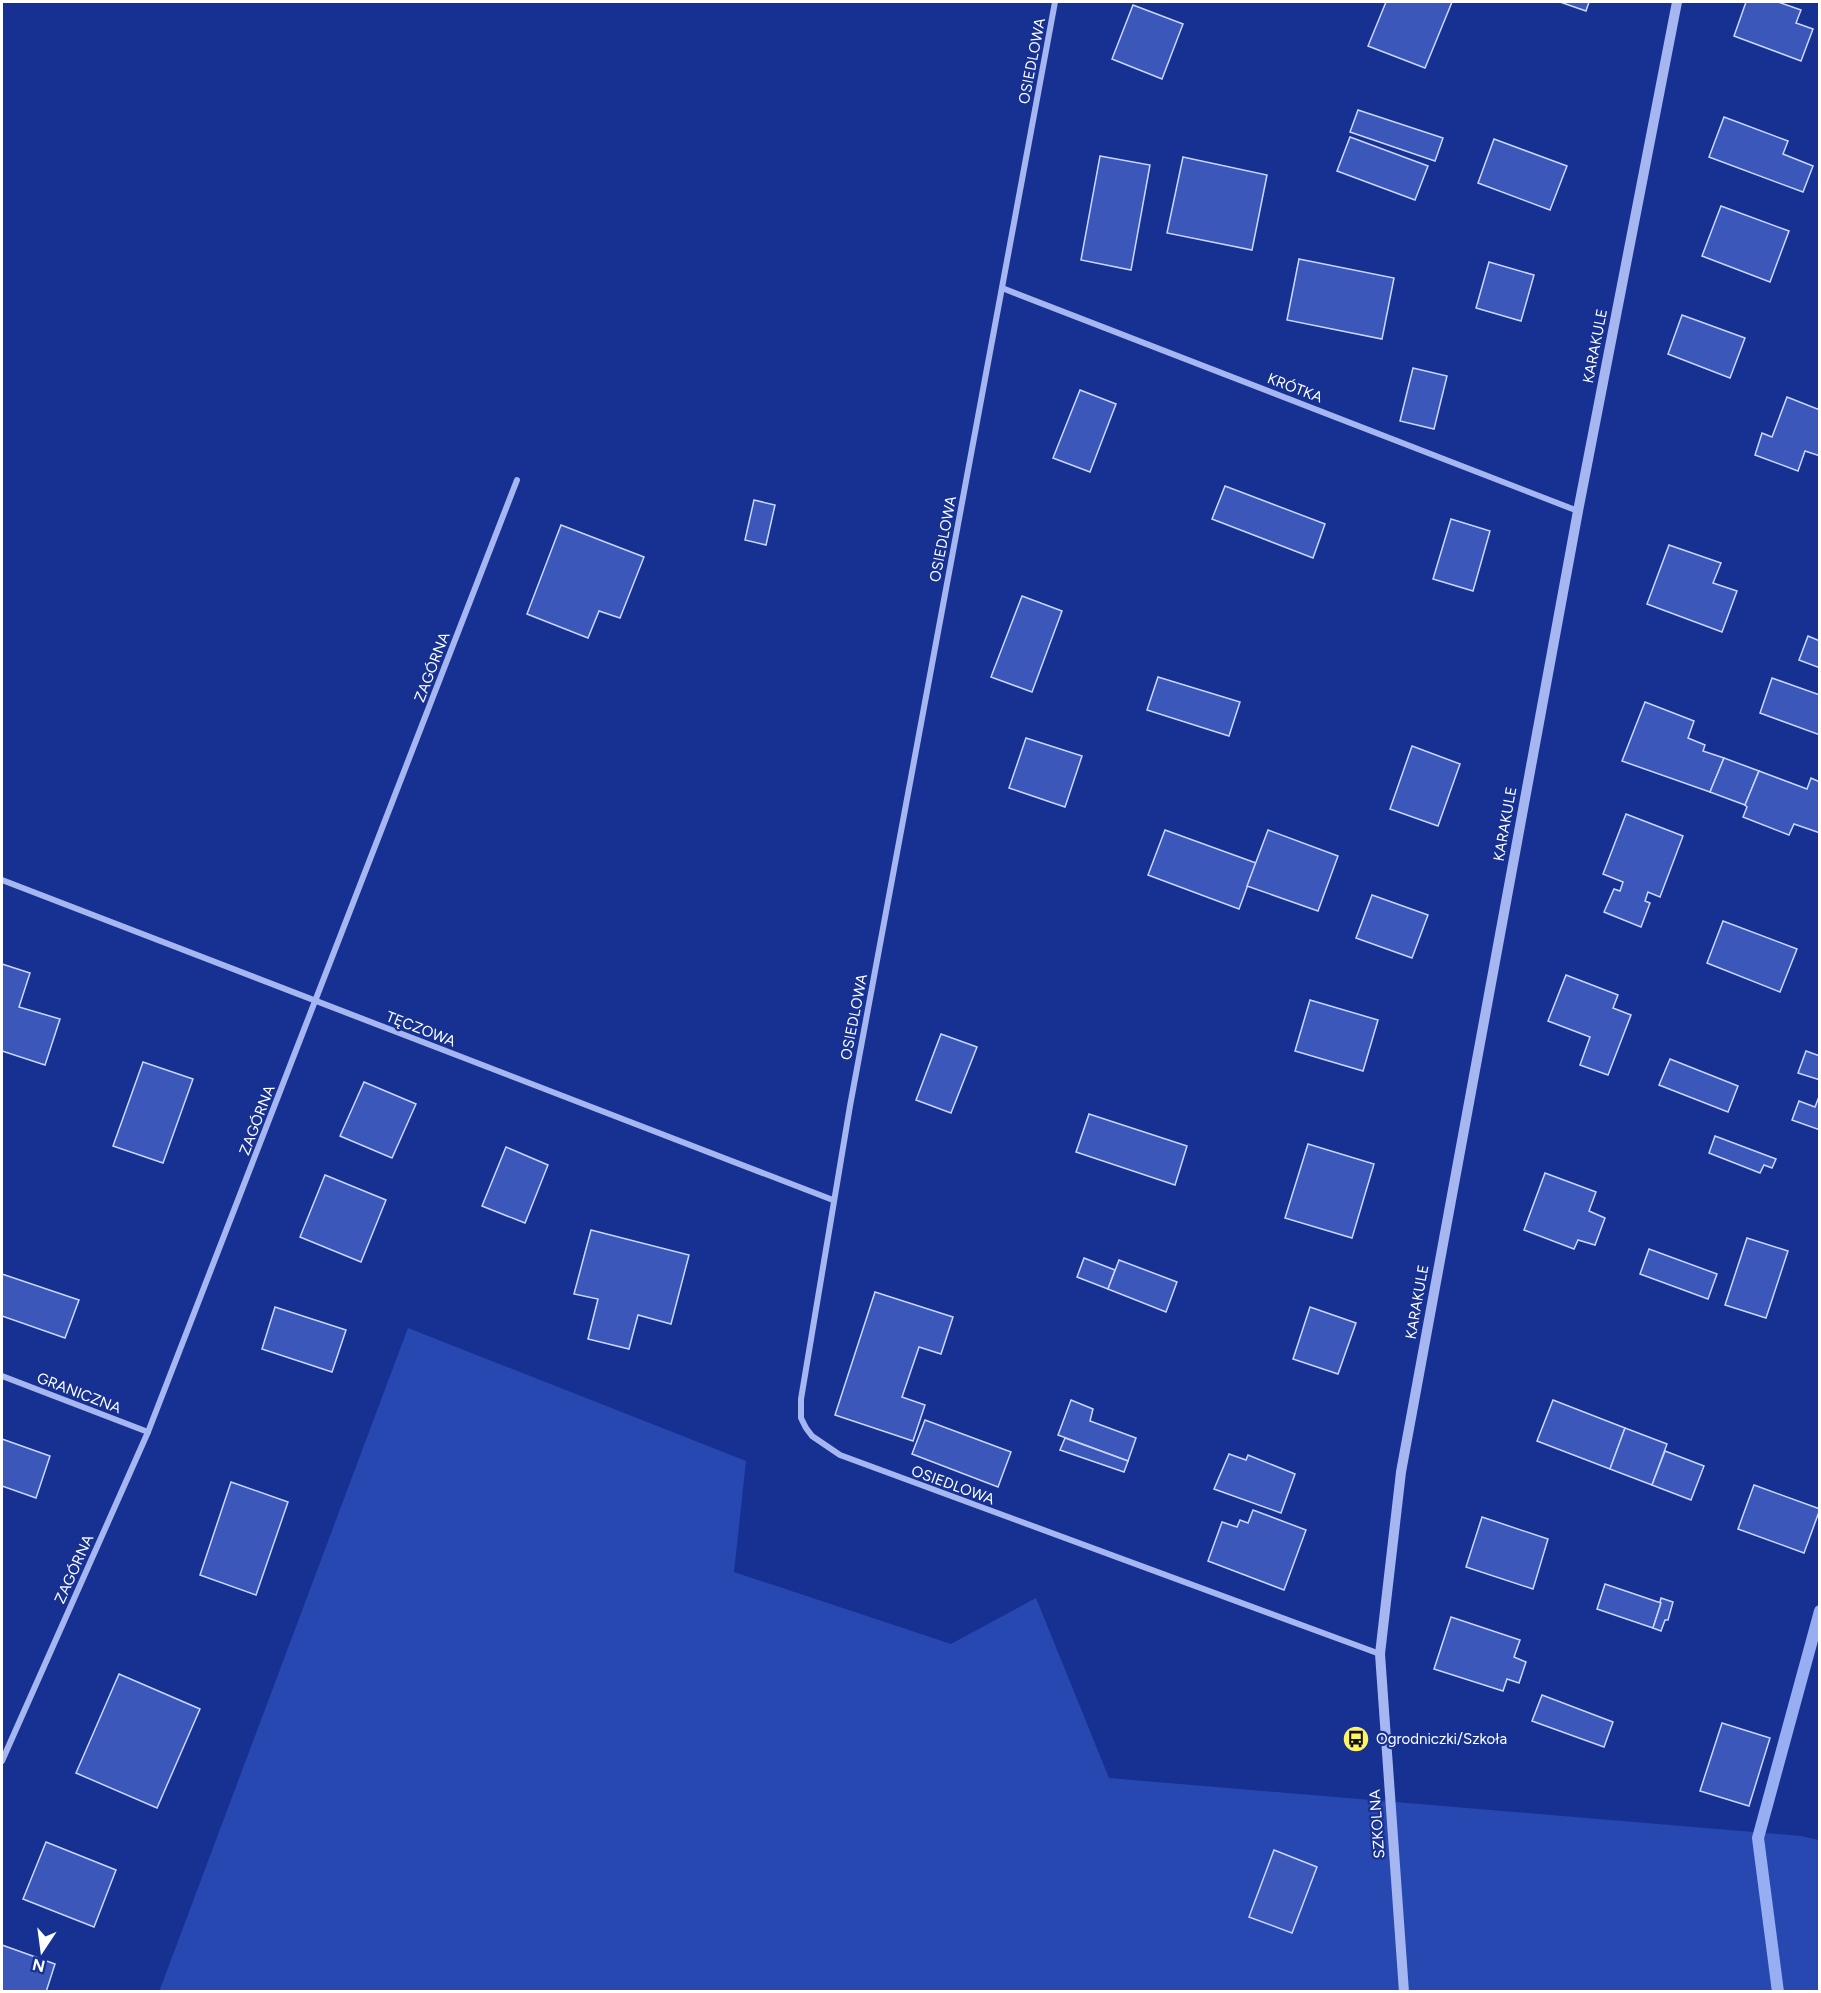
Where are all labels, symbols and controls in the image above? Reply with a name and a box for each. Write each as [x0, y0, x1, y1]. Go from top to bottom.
street label: OSIEDLOWA [1015, 16, 1049, 106]
street label: KARAKULE [1579, 307, 1611, 385]
street label: KRÓTKA [1265, 369, 1325, 407]
street label: OSIEDLOWA [926, 494, 960, 584]
street label: ZAGÓRNA [410, 629, 454, 705]
street label: KARAKULE [1490, 785, 1520, 863]
street label: OSIEDLOWA [837, 972, 871, 1062]
street label: TĘCZOWA [384, 1007, 458, 1051]
street label: ZAGÓRNA [235, 1082, 279, 1158]
street label: KARAKULE [1402, 1263, 1432, 1341]
street label: GRANICZNA [34, 1369, 124, 1417]
street label: OSIEDLOWA [909, 1462, 997, 1508]
street label: ZAGÓRNA [51, 1532, 97, 1606]
bus stop icon: Ogrodniczki/Szkoła [1341, 1724, 1371, 1754]
place label: Ogrodniczki/Szkoła [1376, 1730, 1507, 1748]
street label: SZKOLNA [1366, 1789, 1388, 1859]
north arrow [12, 1921, 72, 1981]
text: N [31, 1954, 47, 1976]

